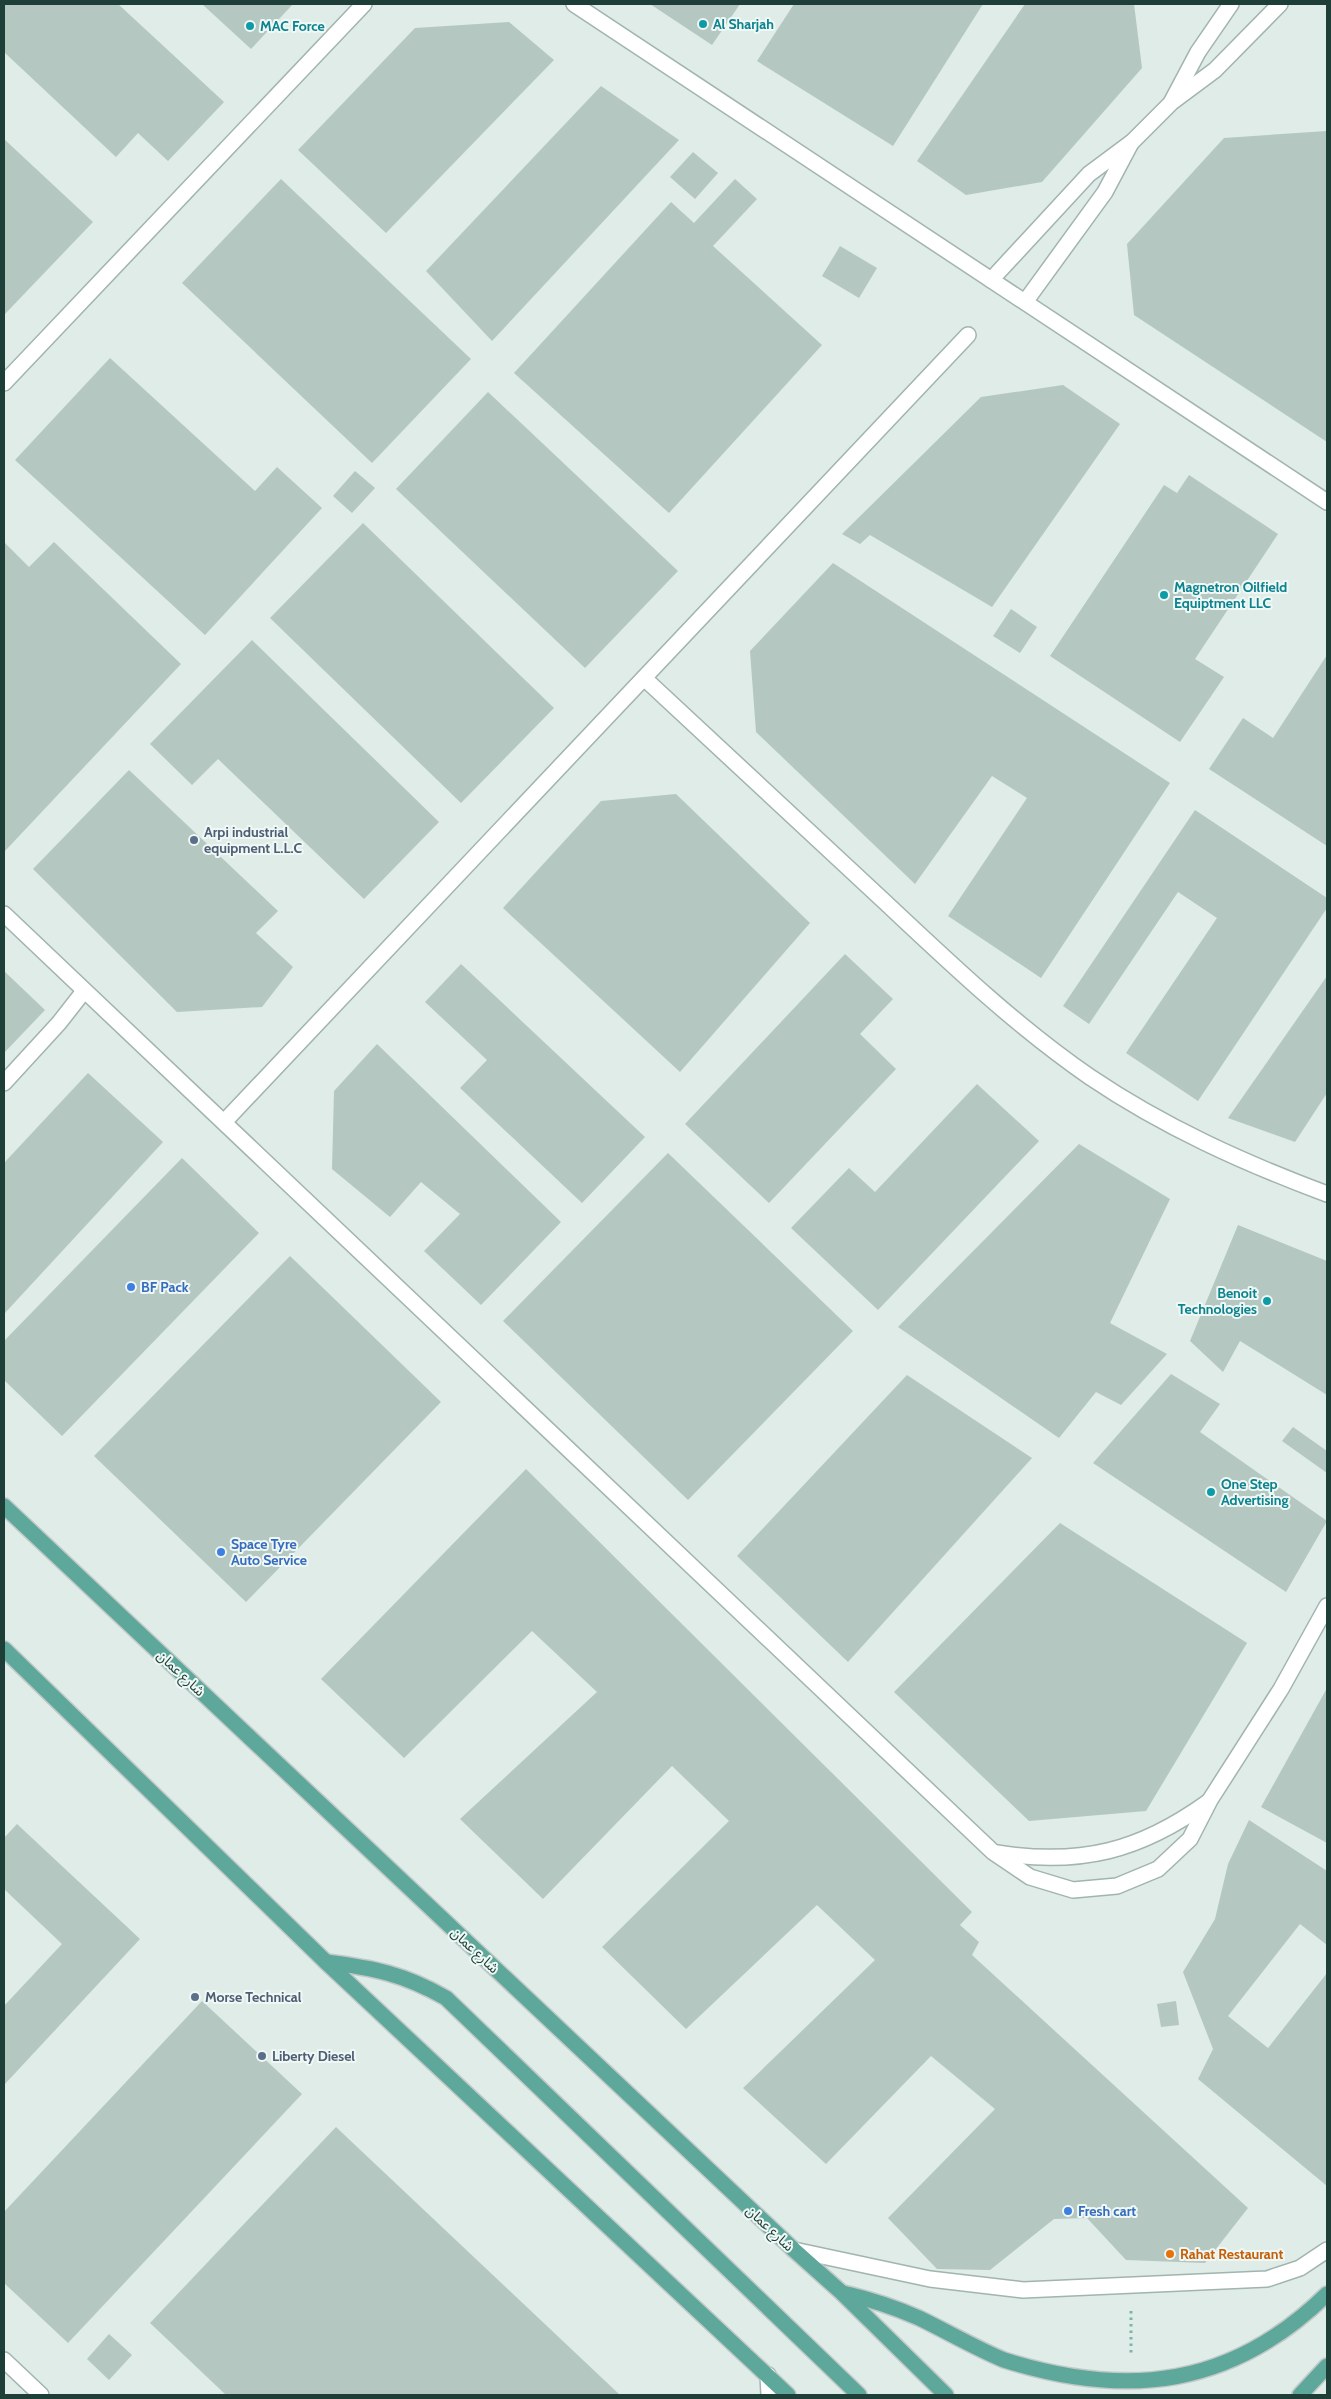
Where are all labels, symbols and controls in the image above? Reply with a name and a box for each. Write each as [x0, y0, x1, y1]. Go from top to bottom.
place label: Al Sharjah [713, 15, 774, 33]
place label: MAC Force [260, 17, 325, 35]
marker: Al Sharjah [697, 18, 709, 30]
marker: MAC Force [244, 20, 256, 32]
place label: Magnetron Oilfield Equiptment LLC [1174, 578, 1287, 612]
marker: Magnetron Oilfield Equiptment LLC [1158, 589, 1170, 601]
place label: Arpi industrial equipment L.L.C [204, 823, 303, 857]
marker: Arpi industrial equipment L.L.C [188, 834, 200, 846]
place label: BF Pack [141, 1278, 189, 1296]
marker: BF Pack [125, 1281, 137, 1293]
place label: Benoit Technologies [1178, 1284, 1257, 1318]
marker: Benoit Technologies [1261, 1295, 1273, 1307]
place label: One Step Advertising [1221, 1475, 1288, 1509]
marker: One Step Advertising [1205, 1486, 1217, 1498]
place label: Space Tyre Auto Service [231, 1535, 307, 1569]
marker: Space Tyre Auto Service [215, 1546, 227, 1558]
street label: شارع عمان [152, 1646, 209, 1701]
street label: شارع عمان [446, 1923, 503, 1978]
place label: Morse Technical [205, 1988, 302, 2006]
marker: Morse Technical [189, 1991, 201, 2003]
place label: Liberty Diesel [272, 2047, 355, 2065]
marker: Liberty Diesel [256, 2050, 268, 2062]
street label: شارع عمان [741, 2201, 798, 2256]
place label: Fresh cart [1078, 2202, 1136, 2220]
marker: Fresh cart [1062, 2205, 1074, 2217]
place label: Rahat Restaurant [1180, 2245, 1283, 2263]
marker: Rahat Restaurant [1164, 2248, 1176, 2260]

